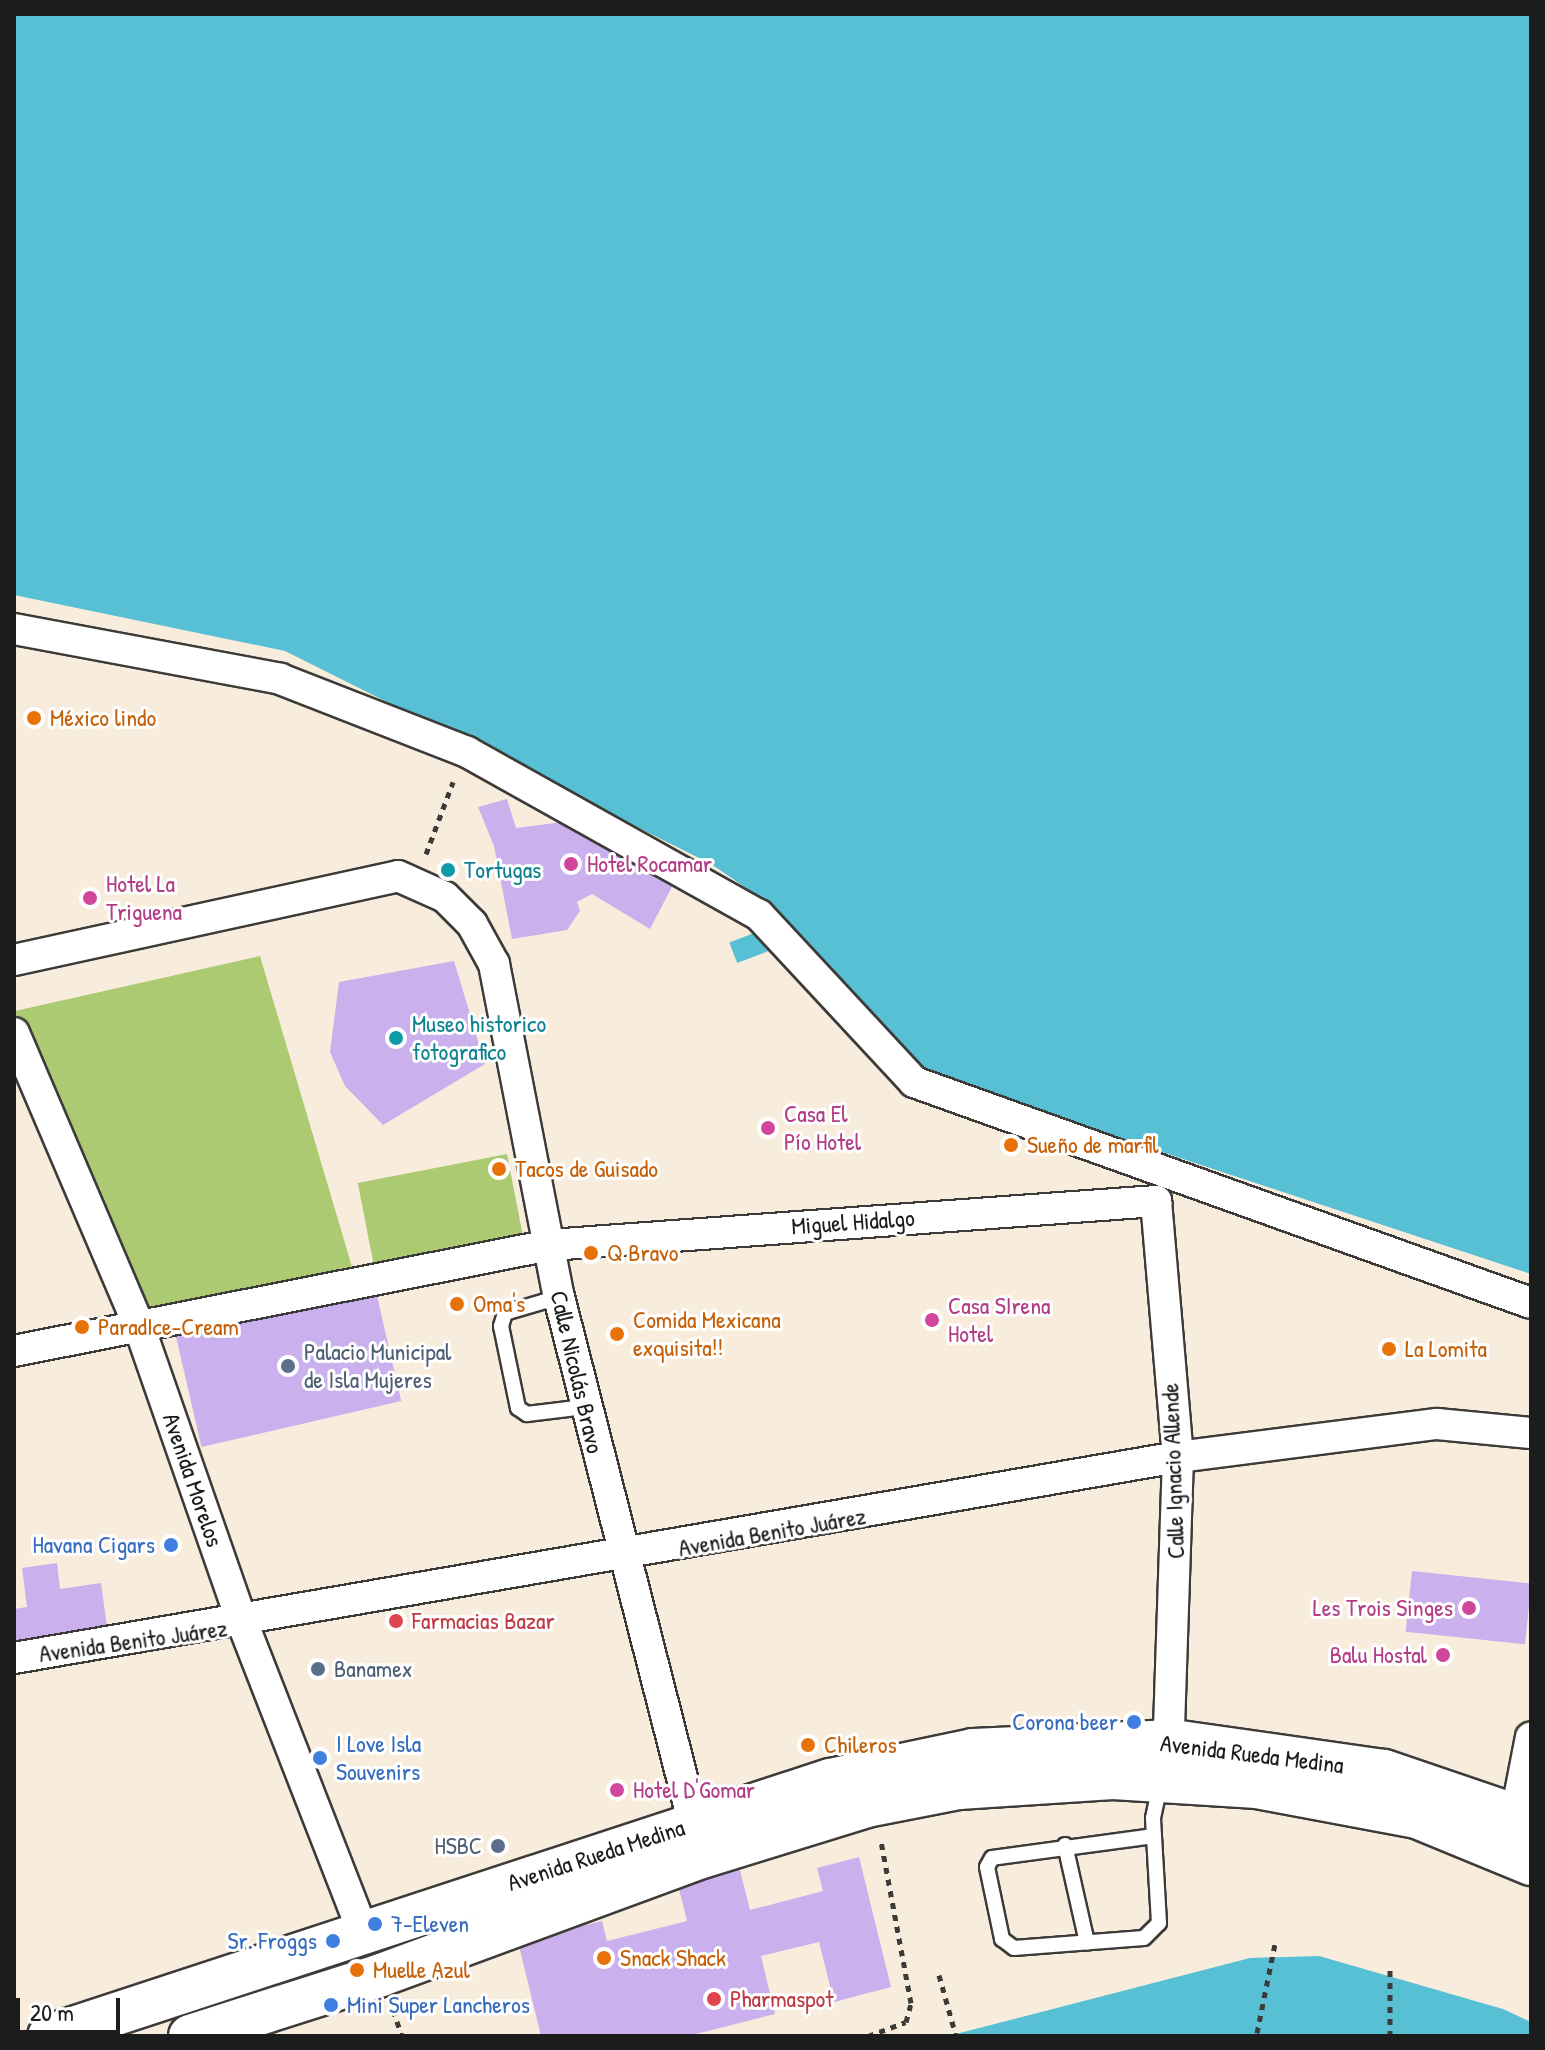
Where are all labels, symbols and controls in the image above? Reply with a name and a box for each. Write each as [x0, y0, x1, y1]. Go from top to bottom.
place label: México lindo [50, 704, 156, 732]
marker: México lindo [25, 709, 43, 727]
place label: Hotel Rocamar [587, 850, 712, 878]
marker: Hotel Rocamar [562, 855, 580, 873]
place label: Tortugas [464, 856, 541, 884]
marker: Tortugas [439, 861, 457, 879]
place label: Hotel La Triguena [106, 870, 182, 926]
marker: Hotel La Triguena [81, 889, 99, 907]
place label: Museo historico fotografico [412, 1010, 546, 1066]
marker: Museo historico fotografico [387, 1029, 405, 1047]
place label: Casa El Pío Hotel [784, 1100, 861, 1156]
marker: Casa El Pío Hotel [759, 1119, 777, 1137]
place label: Sueño de marfil [1027, 1131, 1159, 1159]
marker: Sueño de marfil [1002, 1136, 1020, 1154]
place label: Tacos de Guisado [515, 1155, 658, 1183]
marker: Tacos de Guisado [490, 1160, 508, 1178]
street label: Miguel Hidalgo [790, 1203, 916, 1241]
place label: Q Bravo [607, 1239, 678, 1267]
marker: Q Bravo [582, 1244, 600, 1262]
street label: Calle Nicolás Bravo [544, 1288, 610, 1456]
place label: Oma's [473, 1290, 525, 1318]
place label: Casa SIrena Hotel [948, 1292, 1050, 1348]
marker: Oma's [448, 1295, 466, 1313]
place label: Comida Mexicana exquisita!! [633, 1306, 781, 1362]
marker: Casa SIrena Hotel [923, 1311, 941, 1329]
place label: ParadIce-Cream [98, 1313, 239, 1341]
marker: ParadIce-Cream [73, 1318, 91, 1336]
marker: Comida Mexicana exquisita!! [608, 1325, 626, 1343]
place label: La Lomita [1405, 1335, 1487, 1363]
place label: Palacio Municipal de Isla Mujeres [304, 1338, 451, 1394]
marker: La Lomita [1380, 1340, 1398, 1358]
marker: Palacio Municipal de Isla Mujeres [279, 1357, 297, 1375]
street label: Calle Ignacio Allende [1156, 1383, 1190, 1559]
street label: Avenida Morelos [157, 1409, 229, 1551]
street label: Avenida Benito Juárez [676, 1501, 868, 1563]
place label: Havana Cigars [32, 1531, 155, 1559]
marker: Havana Cigars [162, 1536, 180, 1554]
place label: Les Trois Singes [1313, 1594, 1453, 1622]
marker: Les Trois Singes [1460, 1599, 1478, 1617]
place label: Farmacias Bazar [412, 1607, 555, 1635]
marker: Farmacias Bazar [387, 1612, 405, 1630]
street label: Avenida Benito Juárez [37, 1614, 229, 1668]
place label: Balu Hostal [1330, 1641, 1427, 1669]
marker: Balu Hostal [1434, 1646, 1452, 1664]
place label: Banamex [334, 1655, 412, 1683]
marker: Banamex [309, 1660, 327, 1678]
place label: Corona beer [1012, 1708, 1118, 1736]
marker: Corona beer [1125, 1713, 1143, 1731]
street label: Avenida Rueda Medina [1159, 1728, 1345, 1780]
place label: I Love Isla Souvenirs [336, 1730, 421, 1786]
place label: Chileros [824, 1731, 897, 1759]
marker: Chileros [799, 1736, 817, 1754]
marker: I Love Isla Souvenirs [311, 1749, 329, 1767]
place label: Hotel D'Gomar [633, 1776, 755, 1804]
marker: Hotel D'Gomar [608, 1781, 626, 1799]
street label: Avenida Rueda Medina [504, 1813, 688, 1897]
place label: HSBC [434, 1832, 482, 1860]
marker: HSBC [489, 1837, 507, 1855]
place label: 7-Eleven [391, 1910, 469, 1938]
marker: 7-Eleven [366, 1915, 384, 1933]
place label: Sr. Froggs [228, 1927, 317, 1955]
marker: Sr. Froggs [324, 1932, 342, 1950]
place label: Snack Shack [620, 1944, 726, 1972]
marker: Snack Shack [595, 1949, 613, 1967]
place label: Muelle Azul [373, 1956, 470, 1984]
marker: Muelle Azul [348, 1961, 366, 1979]
scale bar [20, 1982, 124, 2032]
place label: Pharmaspot [730, 1985, 833, 2013]
marker: Pharmaspot [705, 1990, 723, 2008]
place label: Mini Super Lancheros [347, 1991, 530, 2019]
text: 20 m [30, 1996, 74, 2028]
marker: Mini Super Lancheros [322, 1996, 340, 2014]

